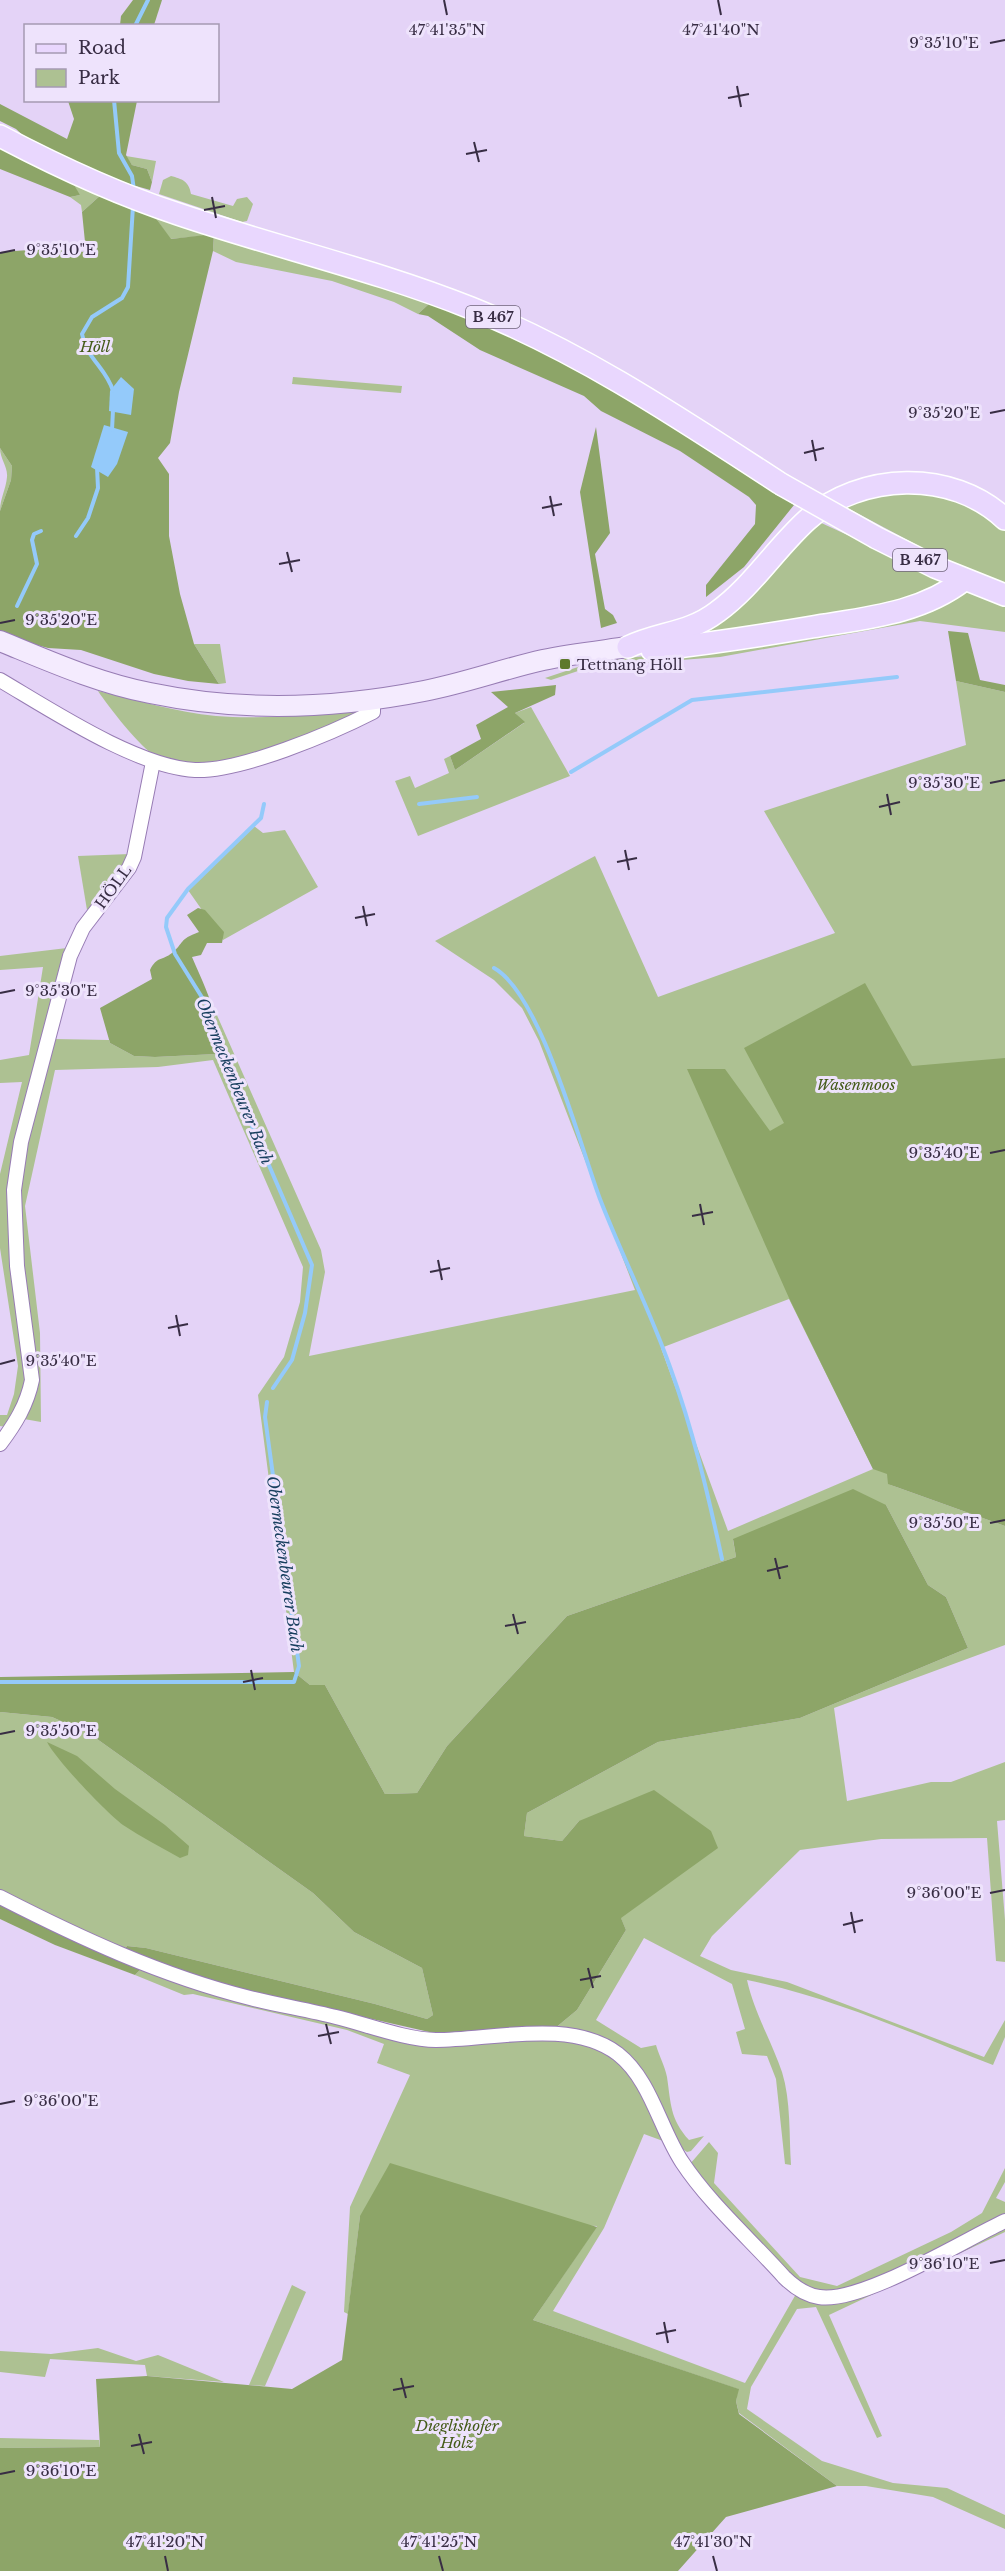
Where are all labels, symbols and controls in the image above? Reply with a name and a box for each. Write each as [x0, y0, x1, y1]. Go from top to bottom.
text: 47°41'35"N [409, 20, 485, 39]
text: 47°41'40"N [682, 20, 760, 39]
legend [24, 24, 219, 102]
text: 9°35'10"E [909, 33, 979, 52]
text: Road [78, 37, 126, 59]
text: Park [78, 67, 120, 89]
text: 9°35'10"E [26, 240, 96, 259]
road number: B 467 [466, 306, 520, 328]
park label: Höll [79, 337, 110, 356]
text: 9°35'20"E [908, 403, 980, 422]
road number: B 467 [893, 549, 947, 571]
text: 9°35'20"E [25, 610, 97, 629]
place label: Tettnang Höll [577, 655, 683, 674]
marker: Tettnang Höll [558, 657, 572, 671]
text: 9°35'30"E [908, 773, 980, 792]
street label: HÖLL [91, 861, 135, 913]
text: 9°35'30"E [25, 981, 97, 1000]
water label: Obermeckenbeurer Bach [192, 995, 278, 1167]
park label: Wasenmoos [817, 1075, 896, 1094]
text: 9°35'40"E [908, 1143, 980, 1162]
text: 9°35'40"E [25, 1351, 97, 1370]
water label: Obermeckenbeurer Bach [263, 1474, 307, 1654]
text: 9°35'50"E [908, 1513, 980, 1532]
text: 9°35'50"E [25, 1721, 97, 1740]
text: 9°36'00"E [907, 1883, 981, 1902]
text: 9°36'00"E [24, 2091, 98, 2110]
text: 9°36'10"E [909, 2254, 979, 2273]
park label: Dieglishofer Holz [414, 2416, 500, 2452]
text: 9°36'10"E [26, 2461, 96, 2480]
text: 47°41'20"N [126, 2532, 204, 2551]
text: 47°41'25"N [401, 2532, 477, 2551]
text: 47°41'30"N [674, 2532, 752, 2551]

